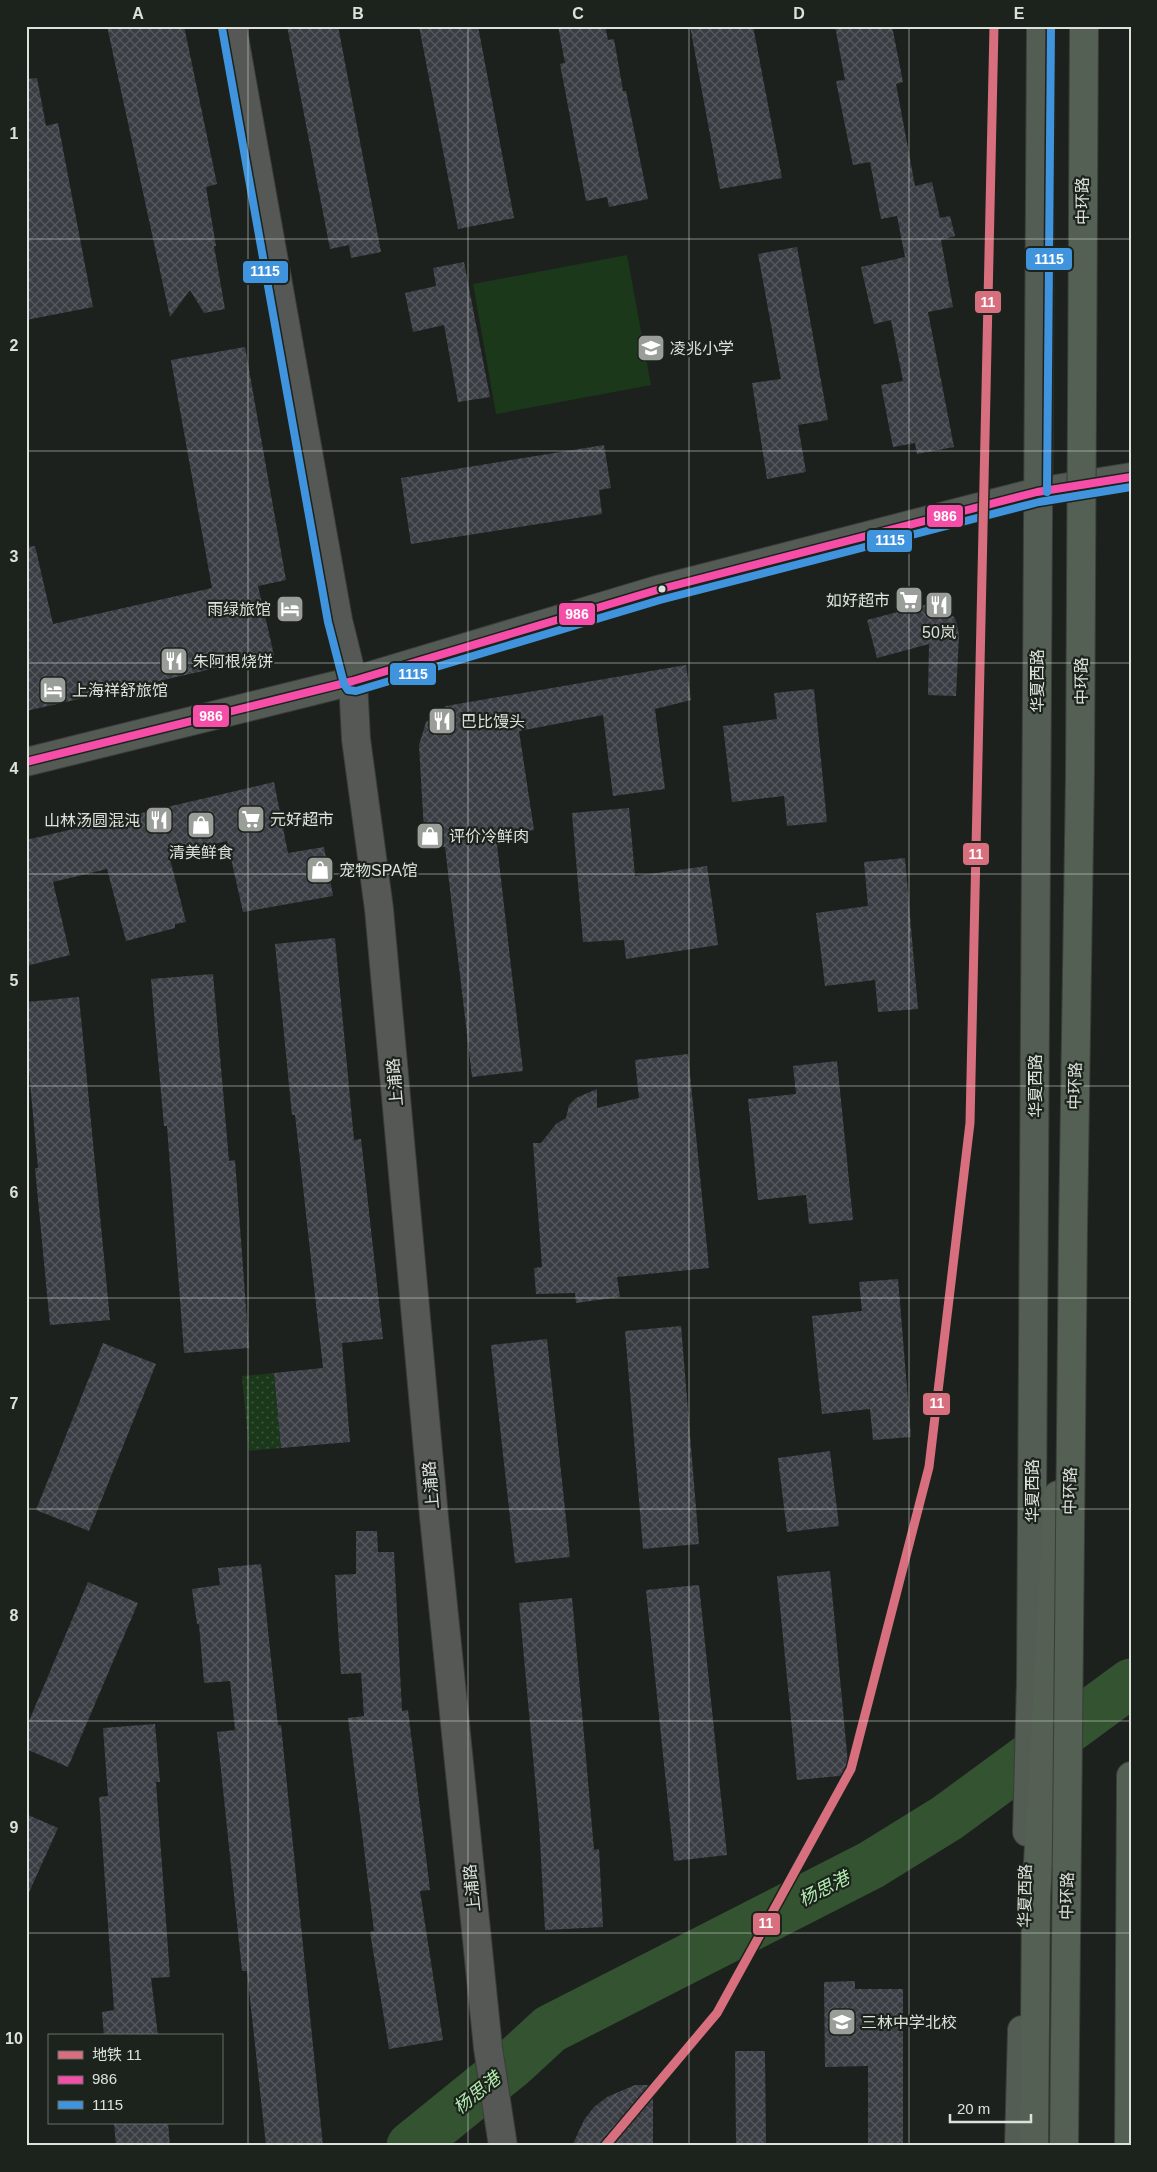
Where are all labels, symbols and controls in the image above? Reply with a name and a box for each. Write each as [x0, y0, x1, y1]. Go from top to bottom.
text: A [132, 5, 144, 22]
text: B [352, 5, 364, 22]
text: C [572, 5, 584, 22]
text: D [793, 5, 805, 22]
text: E [1014, 5, 1025, 22]
text: 1 [10, 125, 19, 142]
street label: 中环路 [1074, 177, 1091, 225]
line badge: 1115 [1025, 247, 1073, 271]
text: 1115 [1034, 251, 1064, 267]
line badge: 1115 [242, 260, 289, 284]
text: 1115 [250, 263, 280, 279]
line badge: 11 [974, 290, 1002, 314]
text: 11 [981, 294, 996, 310]
school or university icon: 凌兆小学 [636, 333, 666, 363]
text: 2 [10, 337, 19, 354]
place label: 凌兆小学 [670, 340, 734, 357]
line badge: 986 [926, 504, 964, 528]
text: 986 [933, 508, 957, 524]
line badge: 1115 [866, 529, 913, 553]
text: 1115 [875, 532, 905, 548]
text: 3 [10, 548, 19, 565]
unlabelled marker [657, 584, 667, 594]
supermarket icon: 如好超市 [894, 585, 924, 615]
restaurant icon: 50岚 [924, 590, 954, 620]
place label: 如好超市 [826, 592, 890, 609]
hotel icon: 雨绿旅馆 [275, 594, 305, 624]
place label: 雨绿旅馆 [207, 601, 271, 618]
line badge: 986 [558, 602, 596, 626]
text: 986 [565, 606, 589, 622]
place label: 50岚 [922, 624, 956, 641]
restaurant icon: 朱阿根烧饼 [159, 646, 189, 676]
street label: 华夏西路 [1029, 649, 1046, 713]
place label: 朱阿根烧饼 [193, 653, 273, 670]
street label: 中环路 [1073, 657, 1090, 705]
line badge: 1115 [389, 662, 437, 686]
text: 1115 [398, 666, 428, 682]
hotel icon: 上海祥舒旅馆 [38, 675, 68, 705]
place label: 上海祥舒旅馆 [72, 682, 168, 699]
line badge: 986 [192, 704, 230, 728]
restaurant icon: 巴比馒头 [427, 706, 457, 736]
text: 986 [199, 708, 223, 724]
place label: 巴比馒头 [461, 713, 525, 730]
text: 4 [10, 760, 19, 777]
supermarket icon: 元好超市 [236, 804, 266, 834]
restaurant icon: 山林汤圆混沌 [144, 805, 174, 835]
shop icon: 清美鲜食 [186, 810, 216, 840]
place label: 元好超市 [270, 811, 334, 828]
place label: 山林汤圆混沌 [44, 812, 140, 829]
shop icon: 评价冷鲜肉 [415, 821, 445, 851]
place label: 评价冷鲜肉 [449, 828, 529, 845]
line badge: 11 [962, 842, 990, 866]
place label: 清美鲜食 [169, 844, 233, 861]
text: 11 [969, 846, 984, 862]
shop icon: 宠物SPA馆 [305, 855, 335, 885]
place label: 宠物SPA馆 [339, 862, 418, 879]
text: 5 [10, 972, 19, 989]
street label: 华夏西路 [1027, 1054, 1044, 1118]
street label: 上浦路 [384, 1057, 406, 1107]
street label: 中环路 [1066, 1062, 1084, 1110]
text: 6 [10, 1184, 19, 1201]
line badge: 11 [922, 1392, 951, 1416]
text: 7 [10, 1395, 19, 1412]
text: 11 [930, 1395, 945, 1411]
street label: 华夏西路 [1024, 1459, 1041, 1523]
street label: 上浦路 [420, 1460, 442, 1510]
street label: 中环路 [1061, 1467, 1079, 1515]
text: 8 [10, 1607, 19, 1624]
text: 9 [10, 1819, 19, 1836]
street label: 上浦路 [461, 1863, 483, 1913]
street label: 华夏西路 [1016, 1864, 1034, 1928]
water label: 杨思港 [795, 1866, 855, 1910]
street label: 中环路 [1058, 1872, 1076, 1920]
line badge: 11 [752, 1912, 781, 1936]
text: 11 [759, 1915, 774, 1931]
school or university icon: 三林中学北校 [827, 2007, 857, 2037]
place label: 三林中学北校 [861, 2014, 957, 2031]
text: 10 [5, 2030, 23, 2047]
legend [48, 2034, 222, 2124]
text: 地铁 11 [92, 2046, 142, 2063]
water label: 杨思港 [450, 2066, 507, 2118]
text: 986 [92, 2070, 117, 2087]
scale bar [950, 2092, 1031, 2124]
text: 1115 [92, 2096, 123, 2113]
text: 20 m [957, 2100, 990, 2117]

